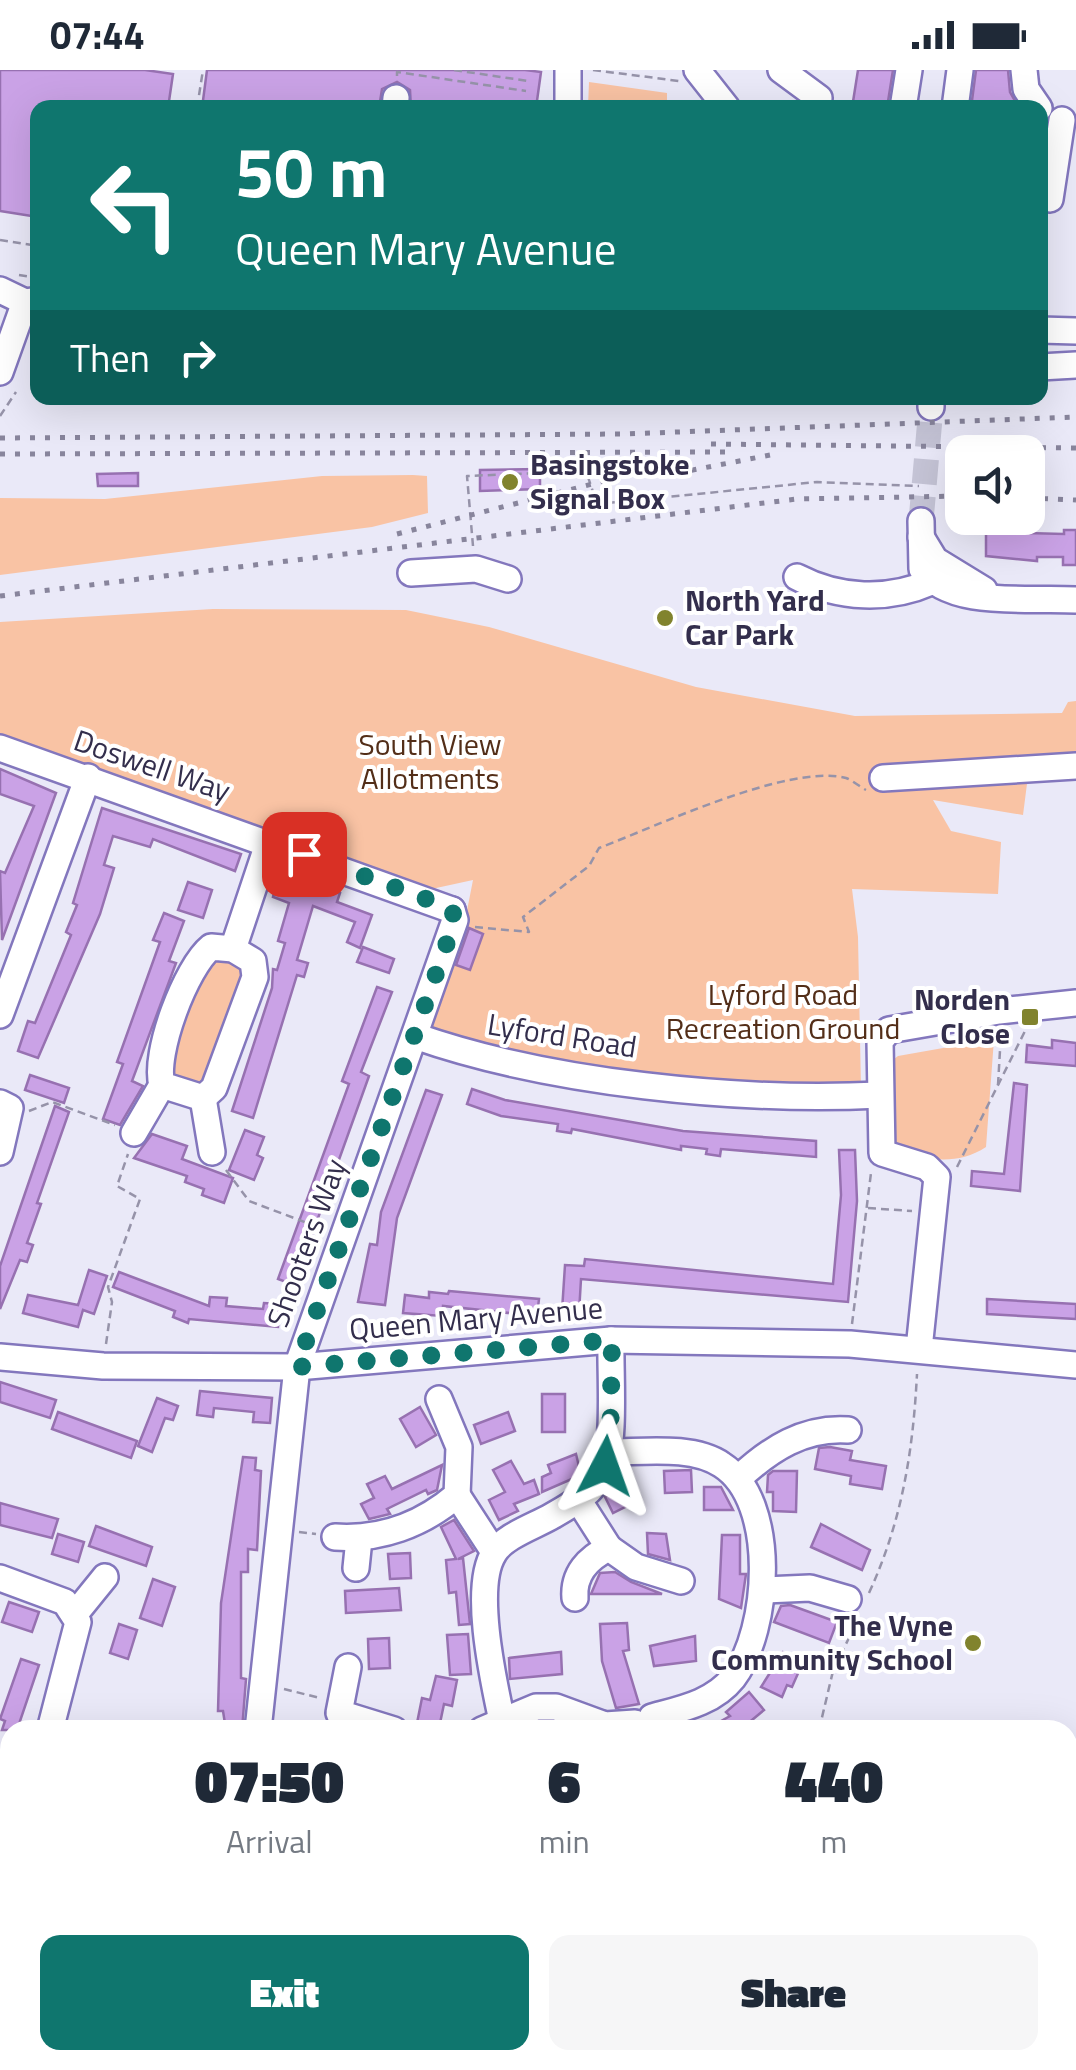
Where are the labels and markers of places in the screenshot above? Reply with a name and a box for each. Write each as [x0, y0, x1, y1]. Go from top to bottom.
place label: Basingstoke Signal Box [530, 441, 690, 521]
marker: Basingstoke Signal Box [499, 471, 521, 493]
place label: North Yard Car Park [685, 577, 825, 657]
marker: North Yard Car Park [654, 607, 676, 629]
pin [262, 812, 347, 897]
place label: Norden Close [914, 976, 1010, 1056]
marker: Norden Close [1019, 1006, 1041, 1028]
place label: The Vyne Community School [711, 1602, 953, 1682]
marker: The Vyne Community School [962, 1632, 984, 1654]

